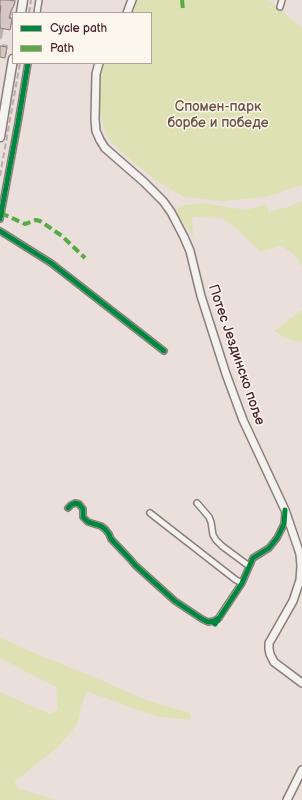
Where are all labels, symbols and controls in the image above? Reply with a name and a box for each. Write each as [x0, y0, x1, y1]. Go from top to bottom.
legend [12, 12, 152, 64]
text: Cycle path [50, 21, 107, 36]
text: Path [50, 41, 74, 56]
park label: Спомен-парк борбе и победе [168, 99, 268, 132]
street label: Потес Јездинско поље [204, 282, 268, 428]

